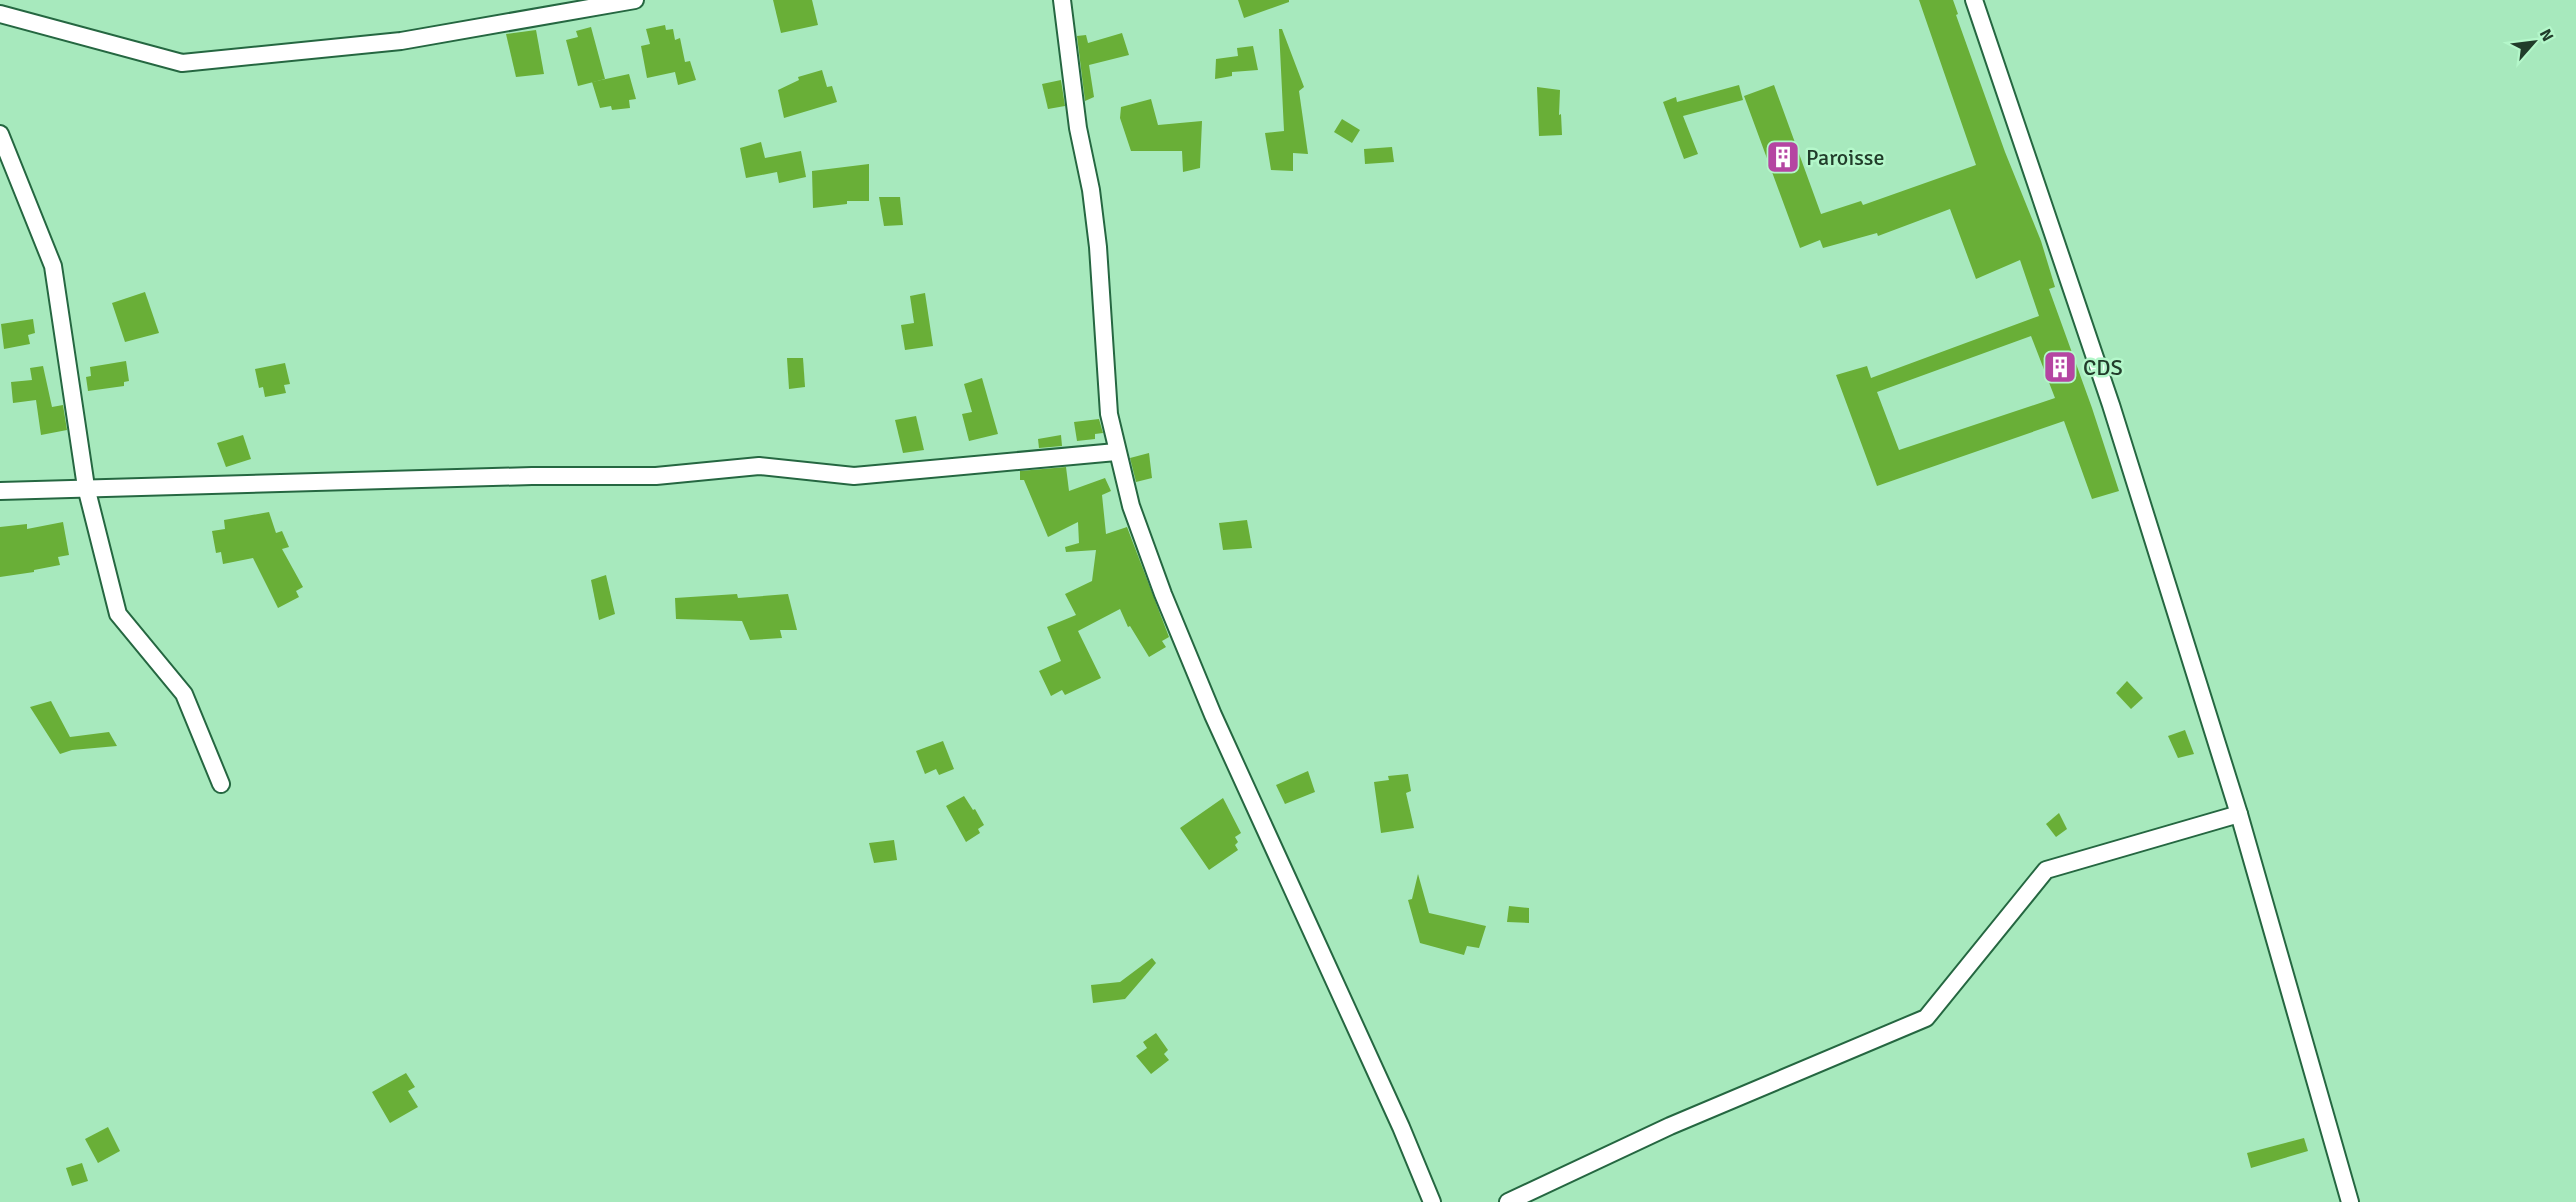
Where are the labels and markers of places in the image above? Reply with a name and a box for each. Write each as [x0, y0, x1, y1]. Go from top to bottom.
building icon: Paroisse [1765, 139, 1801, 175]
place label: Paroisse [1806, 144, 1885, 171]
building icon: CDS [2042, 349, 2078, 385]
place label: CDS [2083, 354, 2123, 381]

